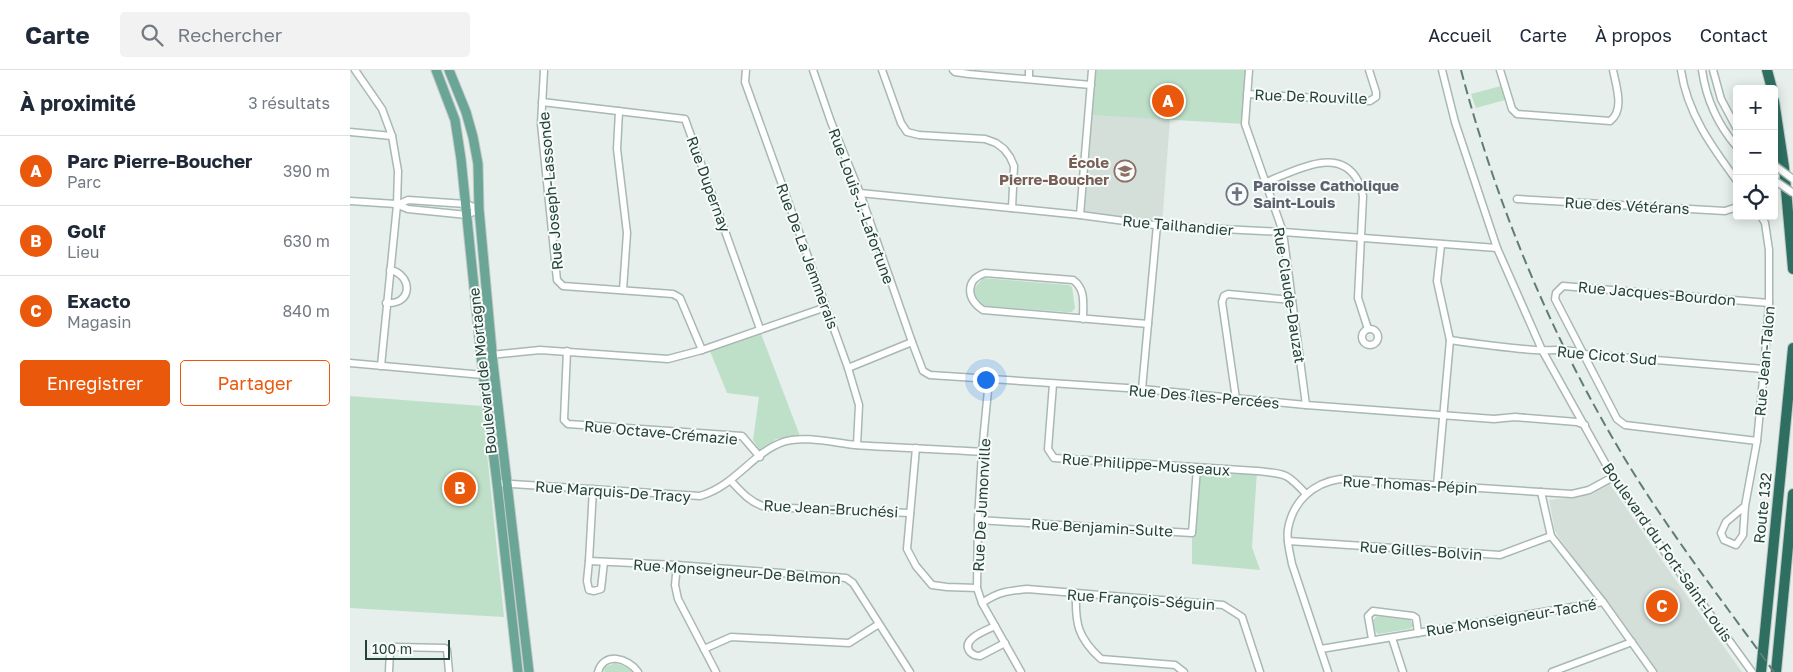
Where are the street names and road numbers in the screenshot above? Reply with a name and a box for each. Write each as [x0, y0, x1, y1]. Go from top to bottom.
street label: Rue De Rouville [1254, 85, 1368, 107]
street label: Rue Joseph-Lassonde [534, 111, 566, 271]
street label: Rue Louis-J.-Lafortune [825, 126, 899, 287]
street label: Rue Dupernay [683, 134, 735, 235]
street label: Rue De La Jemmerais [773, 181, 843, 331]
street label: Rue des Vétérans [1564, 193, 1690, 217]
street label: Rue Tailhandier [1122, 211, 1234, 239]
street label: Rue Claude-Dauzat [1270, 226, 1310, 364]
street label: Rue Jacques-Bourdon [1577, 277, 1737, 309]
street label: Boulevard de Mortagne [464, 286, 500, 455]
street label: Rue Jean-Talon [1750, 305, 1778, 417]
street label: Rue Cicot Sud [1556, 342, 1658, 368]
street label: Rue Des îles-Percées [1128, 380, 1280, 412]
street label: Rue Octave-Crémazie [583, 416, 739, 448]
street label: Rue De Jumonville [969, 438, 993, 572]
street label: Rue Philippe-Musseaux [1061, 449, 1231, 479]
street label: Boulevard du Fort-Saint-Louis [1599, 459, 1737, 645]
street label: Rue Thomas-Pépin [1342, 471, 1478, 497]
street label: Route 132 [1749, 472, 1775, 544]
street label: Rue Marquis-De Tracy [535, 477, 692, 505]
street label: Rue Jean-Bruchési [763, 495, 899, 521]
street label: Rue Benjamin-Sulte [1031, 514, 1174, 540]
street label: Rue Gilles-Bolvin [1359, 537, 1483, 563]
street label: Rue Monseigneur-De Belmon [633, 555, 841, 587]
street label: Rue François-Séguin [1066, 585, 1216, 613]
street label: Rue Monseigneur-Taché [1425, 595, 1598, 639]

